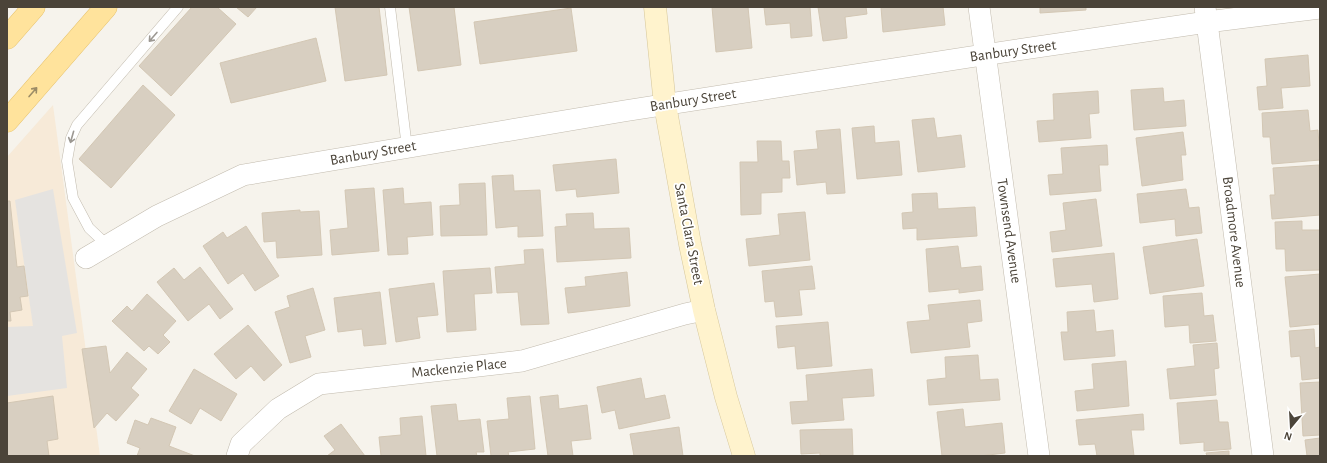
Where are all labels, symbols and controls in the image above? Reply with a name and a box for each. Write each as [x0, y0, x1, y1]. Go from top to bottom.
one-way arrow [148, 31, 157, 42]
street label: Banbury Street [969, 37, 1057, 64]
one-way arrow [28, 86, 37, 97]
street label: Banbury Street [649, 86, 737, 114]
one-way arrow [68, 131, 75, 144]
street label: Banbury Street [329, 138, 417, 168]
street label: Broadmore Avenue [1220, 176, 1248, 289]
street label: Townsend Avenue [994, 178, 1024, 284]
street label: Santa Clara Street [672, 182, 706, 286]
street label: Mackenzie Place [411, 356, 508, 380]
north arrow [1271, 407, 1311, 447]
text: N [1283, 430, 1293, 442]

